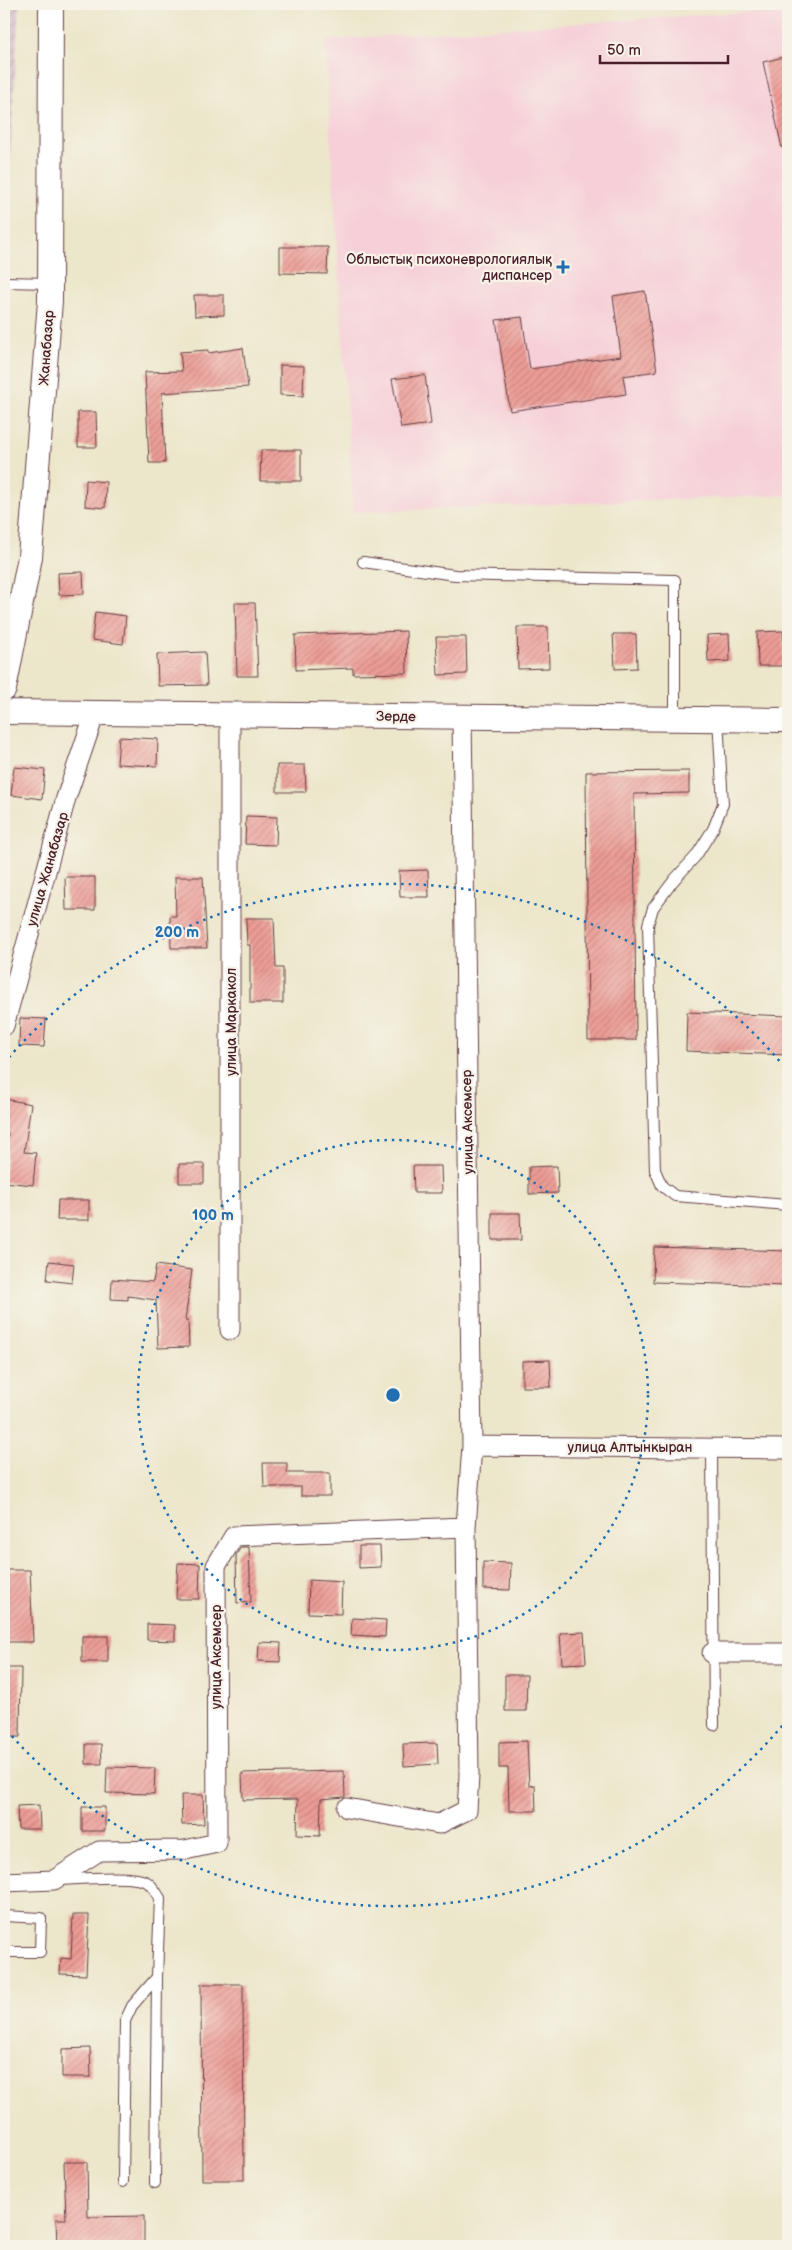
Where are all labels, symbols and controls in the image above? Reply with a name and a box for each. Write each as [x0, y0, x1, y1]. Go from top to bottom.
scale bar [600, 32, 727, 64]
text: 50 m [607, 41, 641, 60]
place label: Облыстық психоневрологиялық диспансер [346, 251, 552, 284]
marker: Облыстық психоневрологиялық диспансер [556, 260, 570, 274]
street label: Жанабазар [35, 310, 58, 386]
street label: Зерде [376, 708, 416, 725]
street label: улица Жанабазар [23, 810, 72, 928]
text: 200 m [155, 923, 199, 942]
street label: улица Маркакол [223, 968, 240, 1076]
street label: улица Аксемсер [458, 1069, 477, 1174]
text: 100 m [192, 1206, 234, 1225]
centre of rings [384, 1386, 402, 1404]
street label: улица Алтынкыран [567, 1439, 693, 1456]
street label: улица Аксемсер [208, 1605, 225, 1709]

